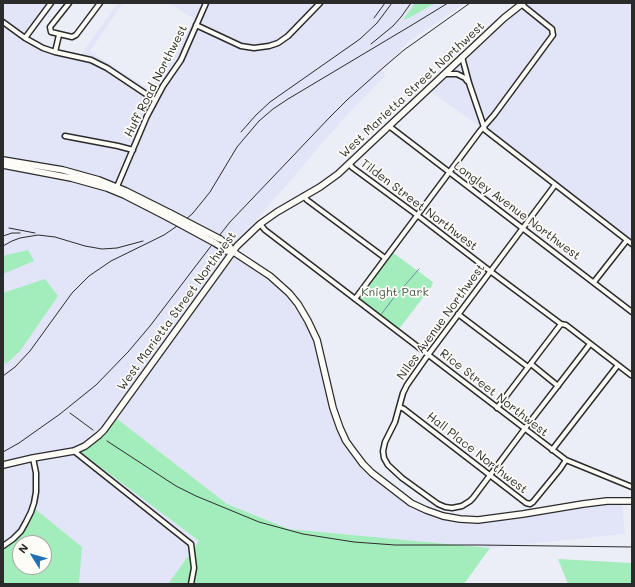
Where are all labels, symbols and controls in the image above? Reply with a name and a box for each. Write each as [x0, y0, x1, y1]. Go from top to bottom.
street label: West Marietta Street Northwest [337, 19, 487, 161]
street label: Huff Road Northwest [121, 23, 191, 139]
street label: Tilden Street Northwest [358, 156, 480, 254]
street label: Longley Avenue Northwest [451, 159, 583, 263]
street label: West Marietta Street Northwest [114, 229, 240, 393]
street label: Niles Avenue Northwest [394, 261, 488, 383]
park label: Knight Park [361, 285, 429, 299]
street label: Rice Street Northwest [437, 346, 551, 440]
street label: Hall Place Northwest [424, 409, 530, 497]
north arrow [12, 535, 52, 575]
text: N [14, 540, 31, 556]

